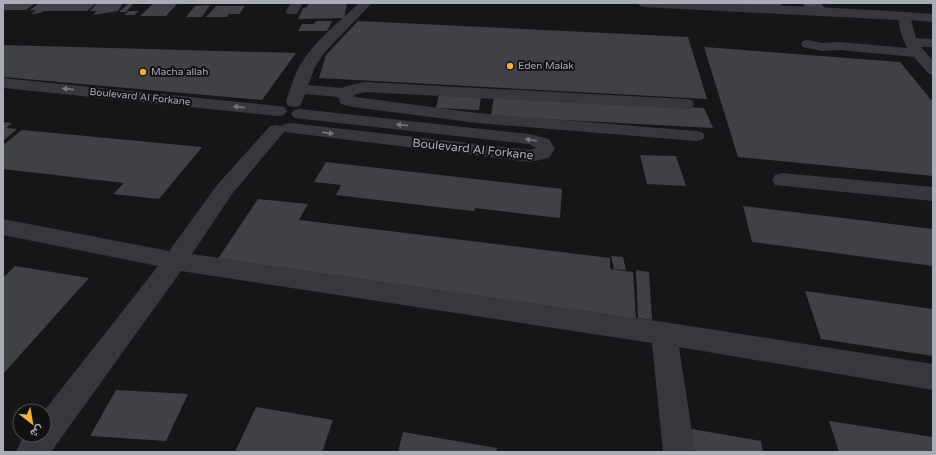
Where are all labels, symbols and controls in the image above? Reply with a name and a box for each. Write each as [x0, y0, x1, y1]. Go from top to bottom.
place label: Eden Malak [518, 60, 574, 72]
marker: Eden Malak [505, 61, 515, 71]
place label: Macha allah [151, 66, 208, 78]
marker: Macha allah [138, 67, 148, 77]
one-way arrow [62, 86, 74, 93]
street label: Boulevard Al Forkane [89, 86, 191, 108]
one-way arrow [233, 104, 245, 110]
one-way arrow [396, 122, 408, 129]
one-way arrow [322, 129, 334, 136]
street label: Boulevard Al Forkane [412, 136, 534, 162]
one-way arrow [525, 137, 537, 143]
north arrow [12, 403, 52, 443]
text: ش [28, 422, 46, 440]

